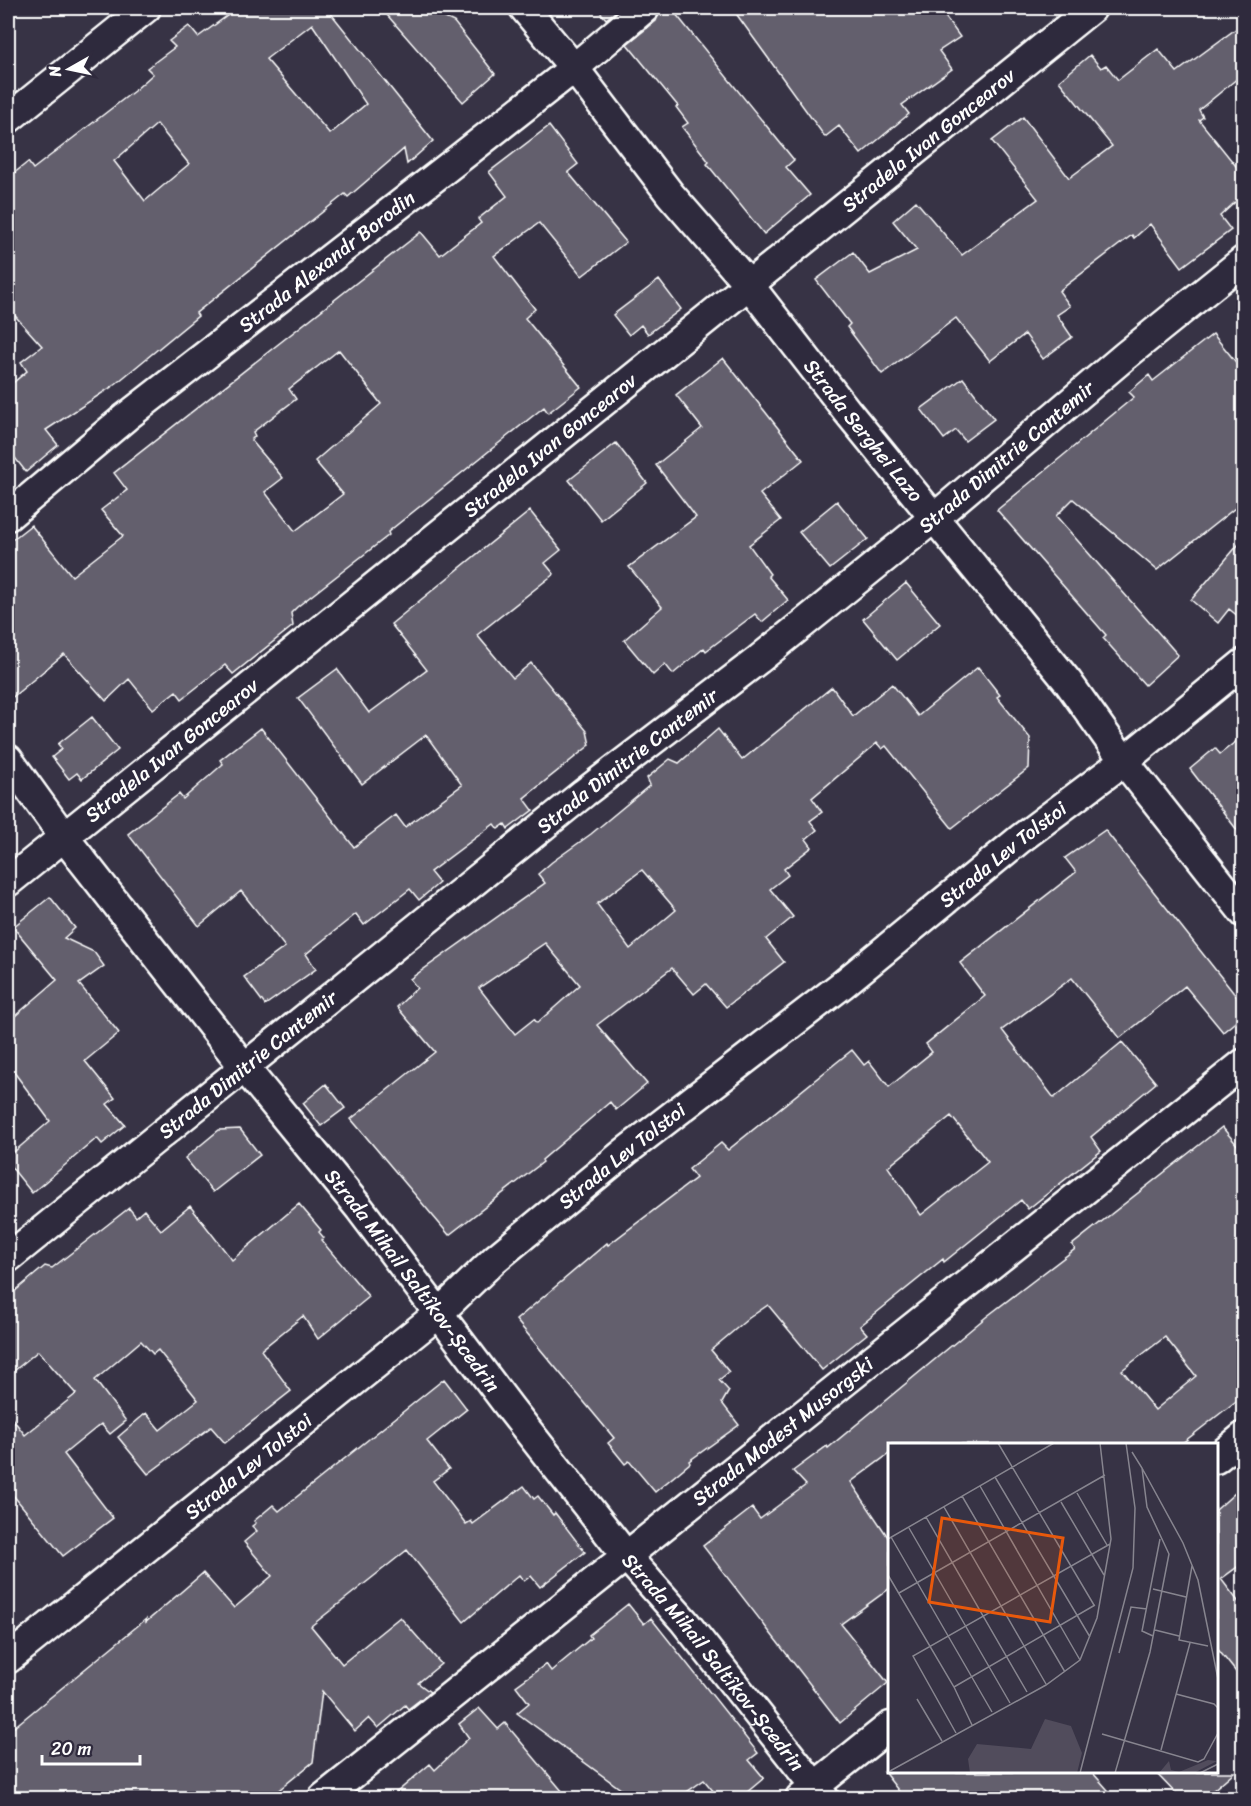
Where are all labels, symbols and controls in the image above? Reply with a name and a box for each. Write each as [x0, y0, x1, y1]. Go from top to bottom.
north arrow [39, 39, 99, 99]
street label: Stradela Ivan Goncearov [834, 58, 1025, 222]
text: N [39, 63, 70, 80]
street label: Strada Alexandr Borodin [231, 181, 423, 342]
street label: Strada Serghei Lazo [794, 351, 932, 510]
street label: Stradela Ivan Goncearov [455, 363, 646, 527]
street label: Strada Dimitrie Cantemir [910, 371, 1104, 542]
street label: Stradela Ivan Goncearov [77, 668, 268, 832]
street label: Strada Dimitrie Cantemir [529, 678, 727, 843]
street label: Strada Lev Tolstoi [931, 792, 1075, 917]
street label: Strada Dimitrie Cantemir [150, 980, 347, 1148]
street label: Strada Lev Tolstoi [550, 1094, 694, 1219]
street label: Strada Mihail Saltîkov-Șcedrin [315, 1161, 510, 1400]
street label: Strada Modest Musorgski [684, 1347, 883, 1515]
street label: Strada Lev Tolstoi [177, 1404, 321, 1529]
inset map [888, 1443, 1218, 1773]
street label: Strada Mihail Saltîkov-Șcedrin [613, 1545, 814, 1779]
scale bar [42, 1728, 140, 1766]
text: 20 m [51, 1733, 91, 1765]

